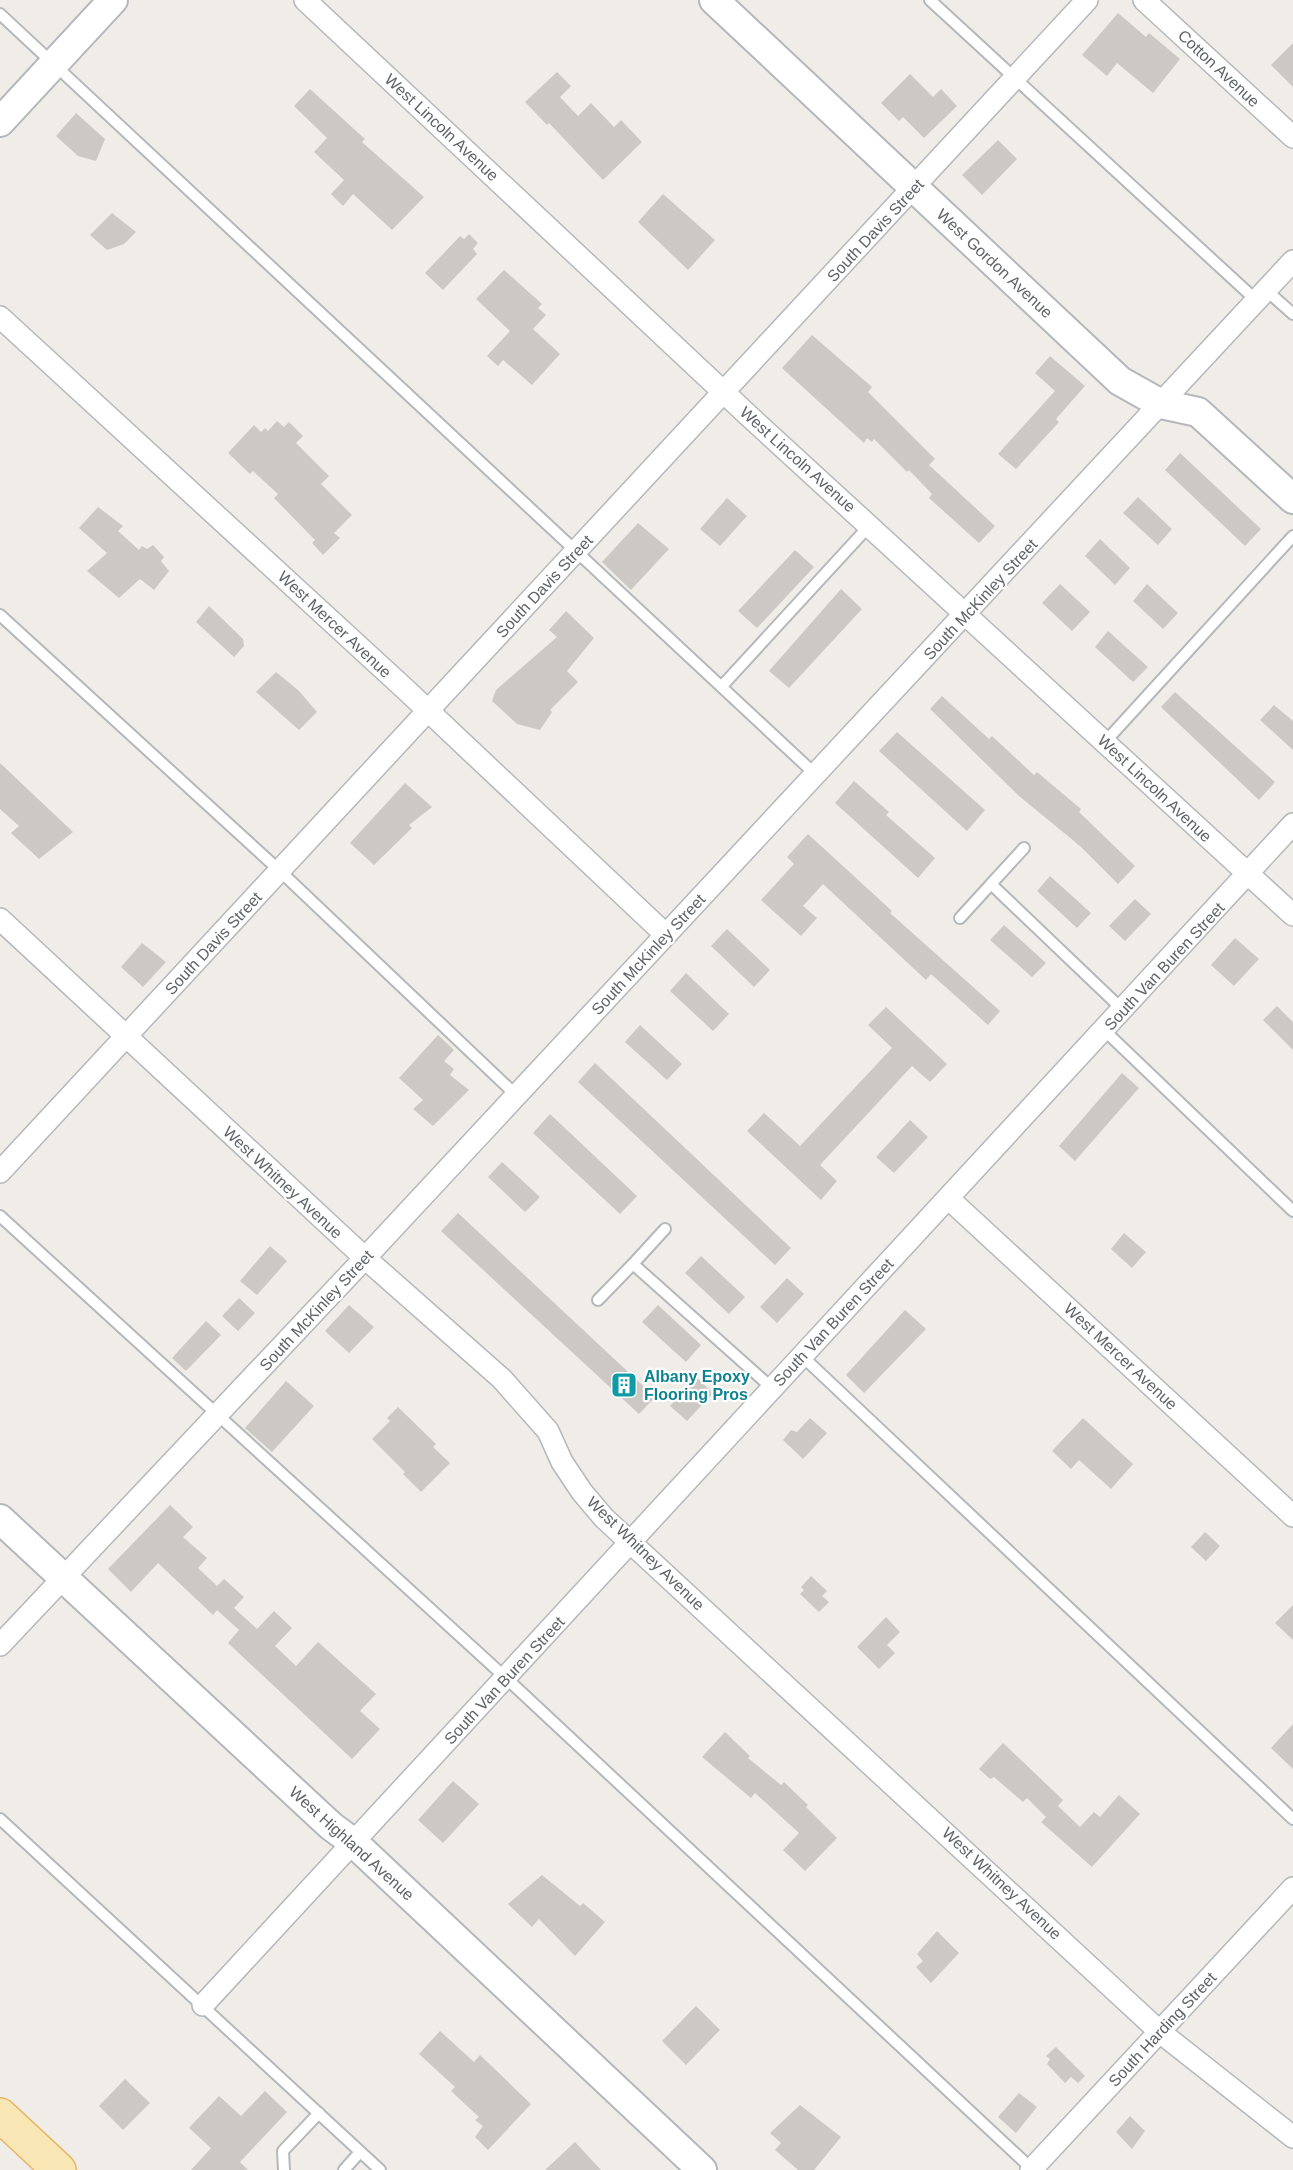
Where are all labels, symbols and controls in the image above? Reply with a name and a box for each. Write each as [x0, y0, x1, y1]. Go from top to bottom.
street label: Cotton Avenue [1175, 26, 1263, 110]
street label: West Lincoln Avenue [381, 70, 502, 184]
street label: South Davis Street [824, 175, 927, 285]
street label: West Gordon Avenue [933, 205, 1056, 321]
street label: West Lincoln Avenue [737, 403, 859, 516]
street label: South Davis Street [493, 531, 596, 641]
street label: South McKinley Street [920, 535, 1041, 663]
street label: West Mercer Avenue [275, 568, 395, 681]
street label: West Lincoln Avenue [1094, 731, 1215, 845]
street label: South Davis Street [162, 888, 265, 998]
street label: South McKinley Street [588, 890, 709, 1018]
street label: South Van Buren Street [1101, 899, 1228, 1034]
street label: West Whitney Avenue [220, 1123, 346, 1242]
street label: South McKinley Street [256, 1246, 377, 1374]
street label: South Van Buren Street [770, 1255, 897, 1390]
street label: West Mercer Avenue [1061, 1300, 1181, 1413]
place label: Albany Epoxy Flooring Pros [644, 1368, 750, 1403]
building icon: Albany Epoxy Flooring Pros [609, 1370, 639, 1400]
street label: West Whitney Avenue [584, 1493, 708, 1614]
street label: South Van Buren Street [441, 1613, 568, 1748]
street label: West Highland Avenue [286, 1783, 417, 1904]
street label: West Whitney Avenue [939, 1824, 1065, 1943]
street label: South Harding Street [1105, 1968, 1220, 2090]

